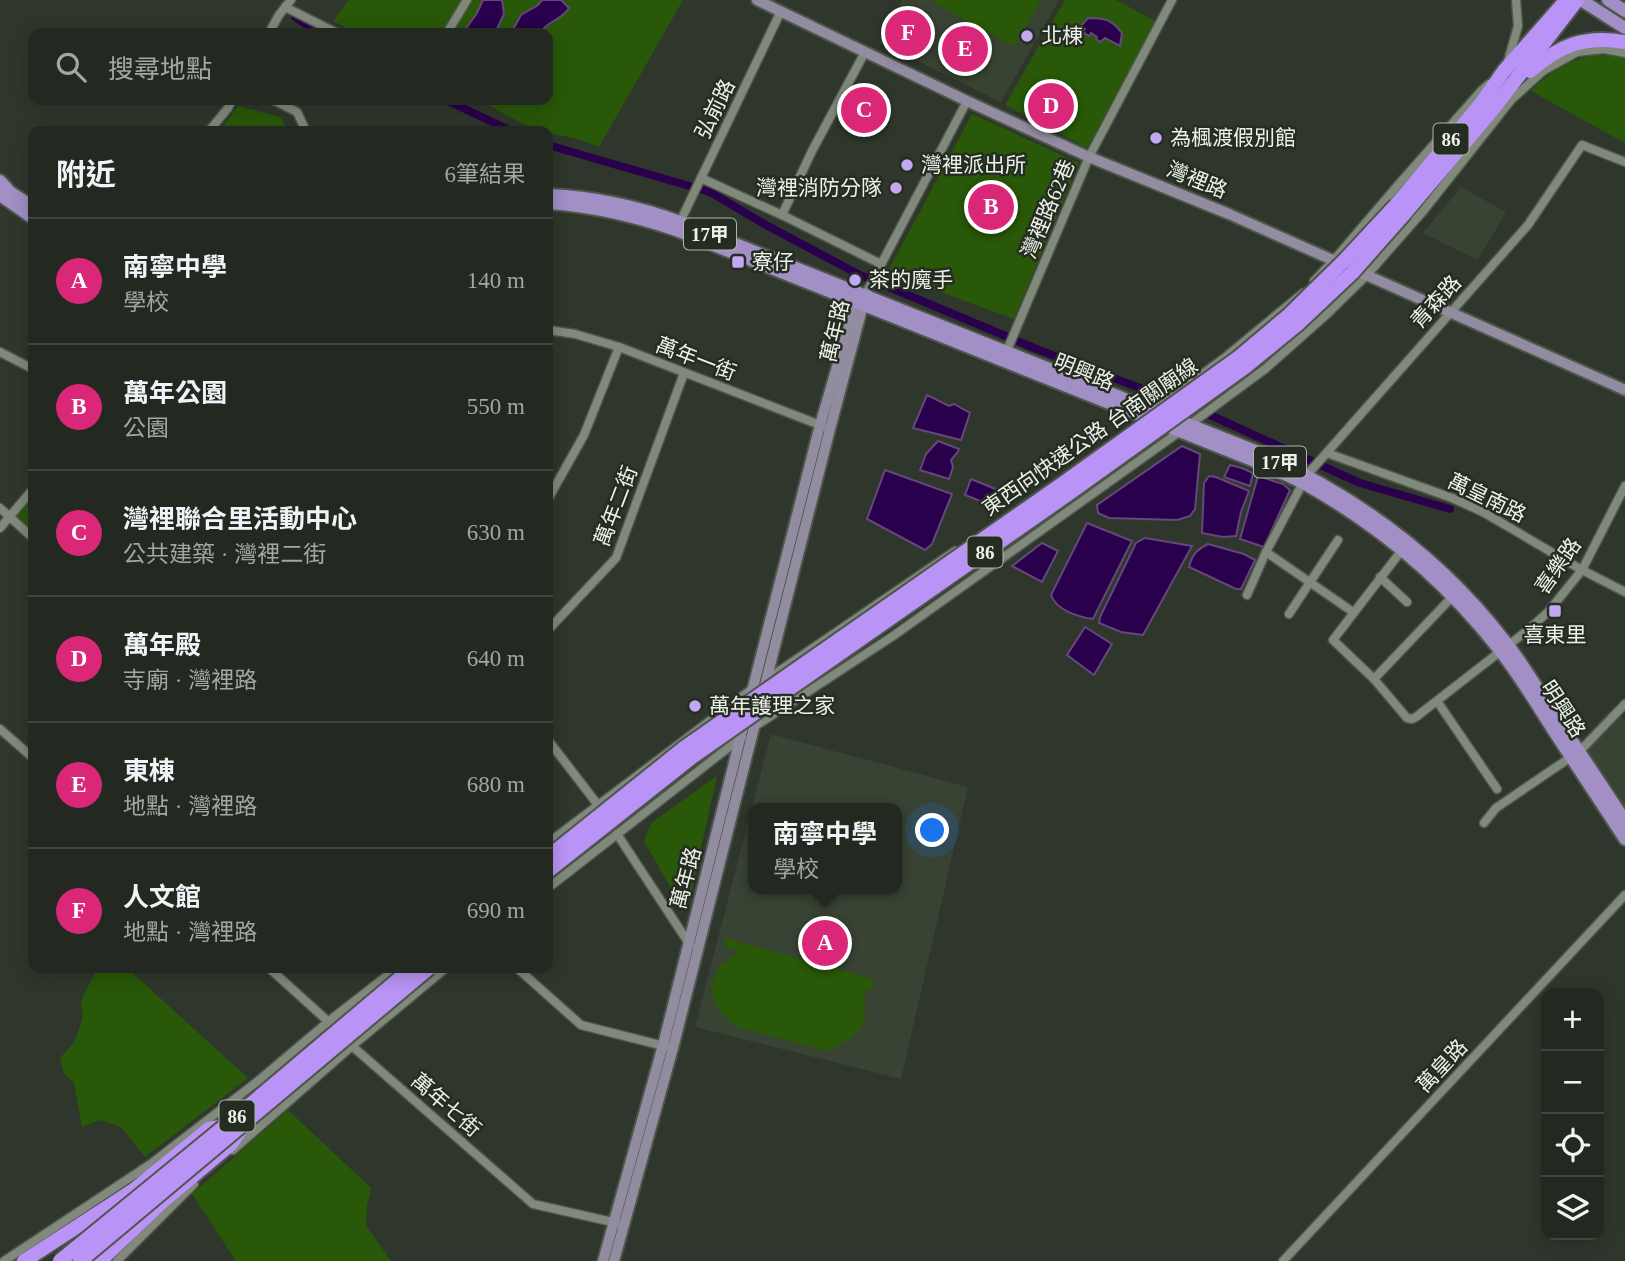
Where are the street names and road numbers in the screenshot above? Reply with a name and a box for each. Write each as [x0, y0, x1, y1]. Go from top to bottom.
street label: 弘前路 [690, 75, 740, 143]
road number: 86 [1434, 124, 1468, 154]
street label: 灣裡路62巷 [1016, 156, 1080, 262]
street label: 灣裡路 [1163, 157, 1231, 203]
road number: 17甲 [684, 218, 736, 250]
street label: 青森路 [1406, 271, 1466, 333]
street label: 萬年路 [816, 298, 854, 364]
street label: 萬年一街 [652, 333, 740, 385]
street label: 明興路 [1050, 349, 1118, 395]
street label: 東西向快速公路 台南關廟線 [978, 353, 1202, 521]
road number: 17甲 [1254, 446, 1306, 477]
street label: 萬年二街 [590, 462, 642, 550]
street label: 萬皇南路 [1444, 469, 1530, 527]
street label: 喜樂路 [1530, 533, 1586, 599]
road number: 86 [968, 537, 1002, 568]
street label: 明興路 [1536, 676, 1590, 742]
street label: 萬年路 [666, 844, 706, 912]
street label: 萬皇路 [1412, 1035, 1472, 1097]
street label: 萬年七街 [406, 1068, 486, 1142]
road number: 86 [219, 1100, 254, 1132]

